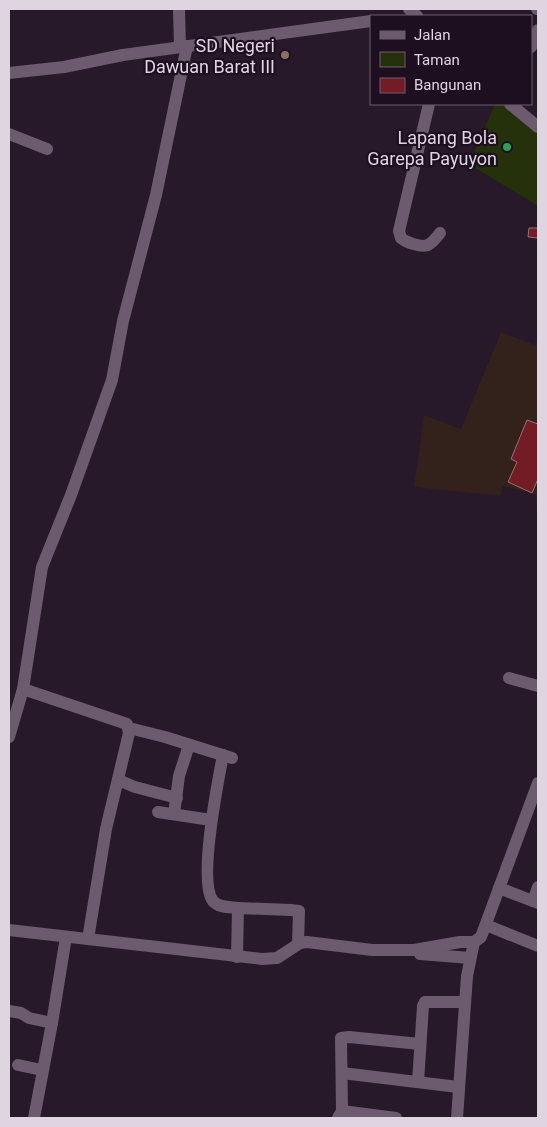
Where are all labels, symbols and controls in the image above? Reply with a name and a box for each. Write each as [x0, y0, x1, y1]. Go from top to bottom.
legend [370, 15, 532, 105]
text: Jalan [414, 26, 451, 44]
place label: SD Negeri Dawuan Barat III [144, 35, 275, 77]
marker: SD Negeri Dawuan Barat III [279, 49, 291, 61]
text: Taman [414, 51, 460, 69]
text: Bangunan [414, 76, 481, 94]
place label: Lapang Bola Garepa Payuyon [367, 127, 497, 169]
marker: Lapang Bola Garepa Payuyon [501, 141, 513, 153]

